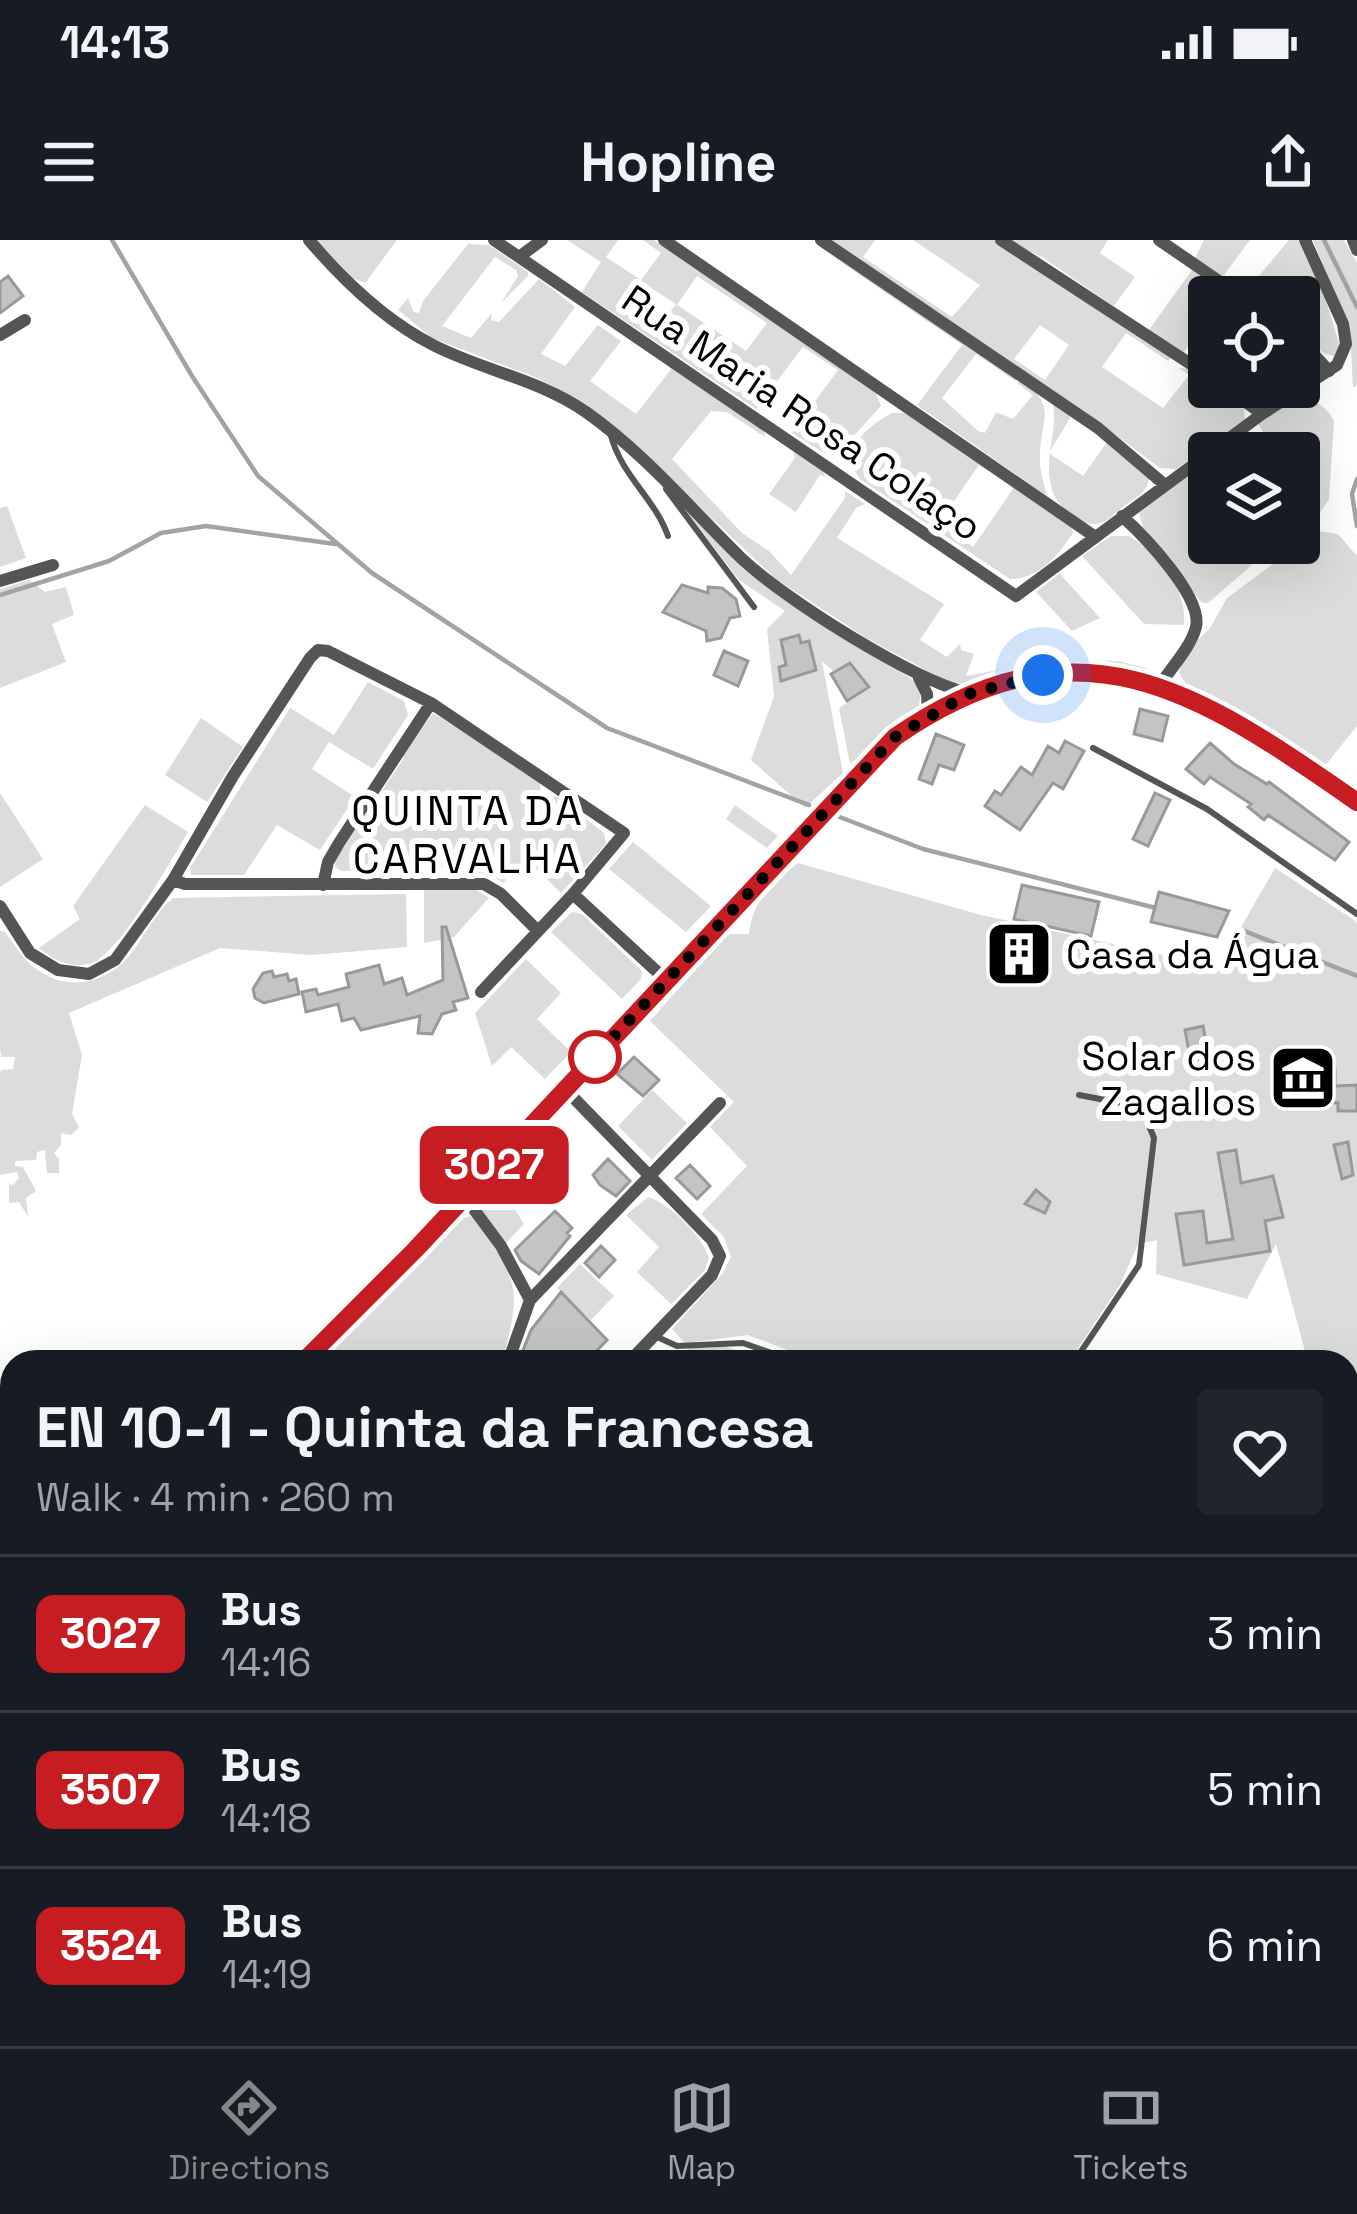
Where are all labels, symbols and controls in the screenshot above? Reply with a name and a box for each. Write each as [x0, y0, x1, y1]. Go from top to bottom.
text: 14:13 [60, 14, 170, 71]
text: Hopline [580, 128, 777, 197]
icon: menu [36, 129, 102, 195]
icon: share [1255, 129, 1321, 195]
street label: Rua Maria Rosa Colaço [613, 274, 991, 552]
map controls [1188, 276, 1320, 564]
button: locate [1188, 276, 1320, 408]
button: layers [1188, 432, 1320, 564]
your location [1013, 645, 1073, 705]
district label: QUINTA DA CARVALHA [351, 784, 585, 885]
building icon: Casa da Água [984, 919, 1054, 989]
place label: Casa da Água [1066, 930, 1319, 979]
unlabelled marker [570, 1032, 620, 1082]
place label: Solar dos Zagallos [1082, 1032, 1256, 1126]
museum icon: Solar dos Zagallos [1268, 1043, 1338, 1113]
line badge: 3027 [410, 1126, 578, 1204]
text: 3027 [444, 1138, 544, 1191]
button: heart [1197, 1389, 1323, 1515]
text: EN 10-1 - Quinta da Francesa [36, 1391, 814, 1464]
text: Walk · 4 min · 260 m [36, 1473, 395, 1522]
text: Bus [221, 1581, 302, 1638]
text: 3 min [1207, 1605, 1323, 1662]
text: 3027 [60, 1607, 161, 1660]
text: 14:16 [221, 1638, 311, 1687]
text: Bus [220, 1737, 302, 1794]
text: 5 min [1207, 1761, 1323, 1818]
text: 3507 [60, 1763, 160, 1816]
text: 14:18 [220, 1794, 312, 1843]
text: Bus [221, 1893, 303, 1950]
text: 6 min [1207, 1917, 1323, 1974]
text: 3524 [60, 1919, 161, 1972]
text: 14:19 [221, 1950, 312, 1999]
tab: Directions [169, 2075, 330, 2189]
tab: Map [667, 2075, 736, 2189]
tab: Tickets [1073, 2075, 1188, 2189]

